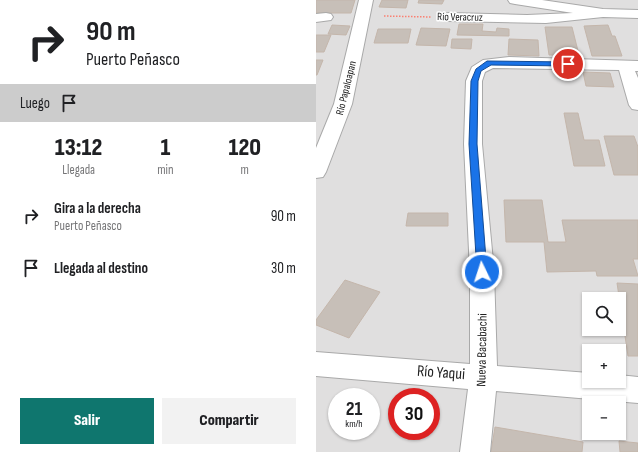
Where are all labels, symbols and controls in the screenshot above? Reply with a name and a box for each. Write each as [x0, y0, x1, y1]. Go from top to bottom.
street label: Río Veracruz [437, 10, 483, 24]
text: 90 m [86, 15, 136, 48]
icon: right [20, 16, 72, 68]
pin [551, 47, 585, 81]
text: Puerto Peñasco [86, 49, 180, 70]
icon: arrive [557, 53, 579, 75]
street label: Río Papaloapan [333, 59, 359, 116]
icon: arrive [58, 92, 80, 114]
text: Luego [20, 94, 50, 113]
text: 13:12 [55, 133, 102, 162]
text: 1 [161, 133, 170, 162]
text: 120 [228, 133, 261, 162]
text: Llegada [62, 162, 95, 178]
text: min [157, 162, 174, 178]
text: m [241, 162, 249, 178]
text: Gira a la derecha [54, 199, 141, 218]
icon: right [20, 205, 42, 227]
text: 90 m [271, 207, 296, 226]
text: Puerto Peñasco [54, 218, 122, 234]
position arrow [461, 251, 503, 293]
icon: arrive [20, 257, 42, 279]
text: Llegada al destino [54, 259, 148, 278]
text: 30 m [271, 259, 296, 278]
map controls [582, 292, 626, 440]
button: search [582, 292, 626, 336]
street label: Nueva Bacabachi [473, 313, 491, 387]
button: + [582, 344, 626, 388]
street label: Río Yaqui [416, 362, 466, 384]
speed limit sign: 30 [388, 388, 440, 440]
button: − [582, 396, 626, 440]
text: 21 [346, 397, 362, 421]
button: Salir [20, 398, 154, 444]
button: Compartir [162, 398, 296, 444]
text: km/h [345, 418, 363, 430]

